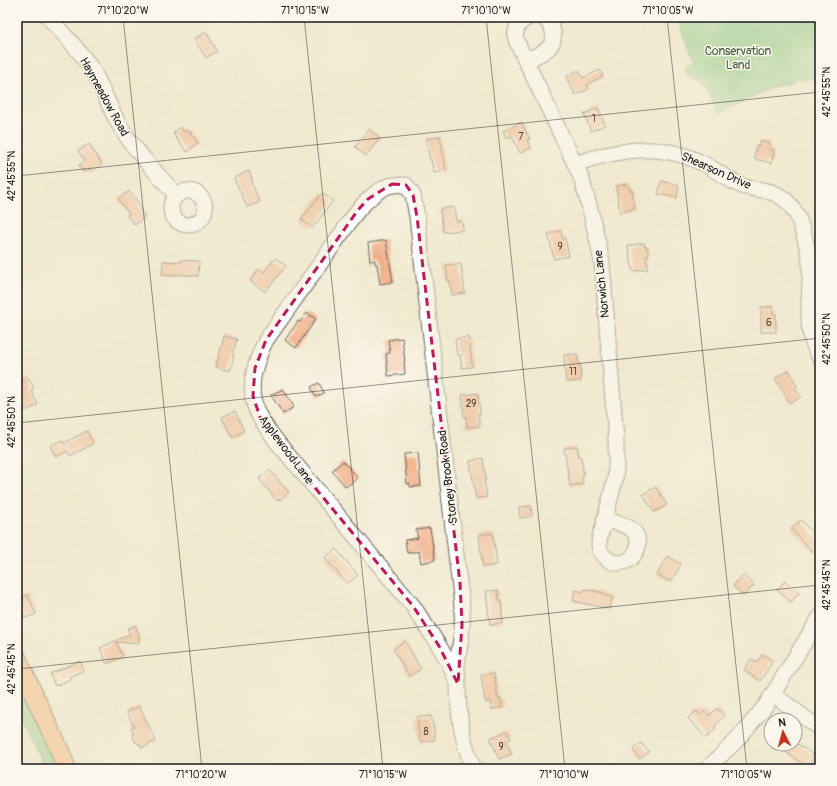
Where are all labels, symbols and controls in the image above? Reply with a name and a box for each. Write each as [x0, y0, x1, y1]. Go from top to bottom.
text: 71°10'20"W [97, 5, 149, 17]
text: 71°10'15"W [281, 5, 330, 17]
text: 71°10'10"W [461, 5, 511, 17]
text: 71°10'05"W [642, 5, 694, 17]
park label: Conservation Land [705, 44, 771, 73]
street label: Haymeadow Road [76, 55, 132, 139]
text: 42°45'55"N [821, 66, 833, 117]
house number: 1 [592, 113, 596, 125]
house number: 7 [518, 131, 524, 143]
street label: Shearson Drive [679, 149, 753, 193]
text: 42°45'55"N [6, 150, 18, 201]
house number: 9 [557, 241, 563, 253]
street label: Norwich Lane [591, 249, 613, 319]
text: 42°45'50"N [821, 313, 833, 365]
house number: 6 [766, 317, 772, 329]
house number: 11 [569, 366, 577, 378]
text: 42°45'50"N [6, 396, 18, 448]
house number: 29 [466, 398, 476, 410]
street label: Applewood Lane [255, 413, 317, 487]
street label: Stoney Brook Road [435, 429, 461, 525]
text: 42°45'45"N [821, 559, 833, 611]
text: 42°45'45"N [6, 643, 18, 695]
north arrow [763, 712, 803, 752]
text: N [778, 716, 787, 729]
house number: 8 [423, 726, 429, 738]
house number: 9 [498, 741, 504, 753]
text: 71°10'20"W [175, 769, 227, 781]
text: 71°10'15"W [359, 769, 408, 781]
text: 71°10'10"W [539, 769, 589, 781]
text: 71°10'05"W [720, 769, 772, 781]

